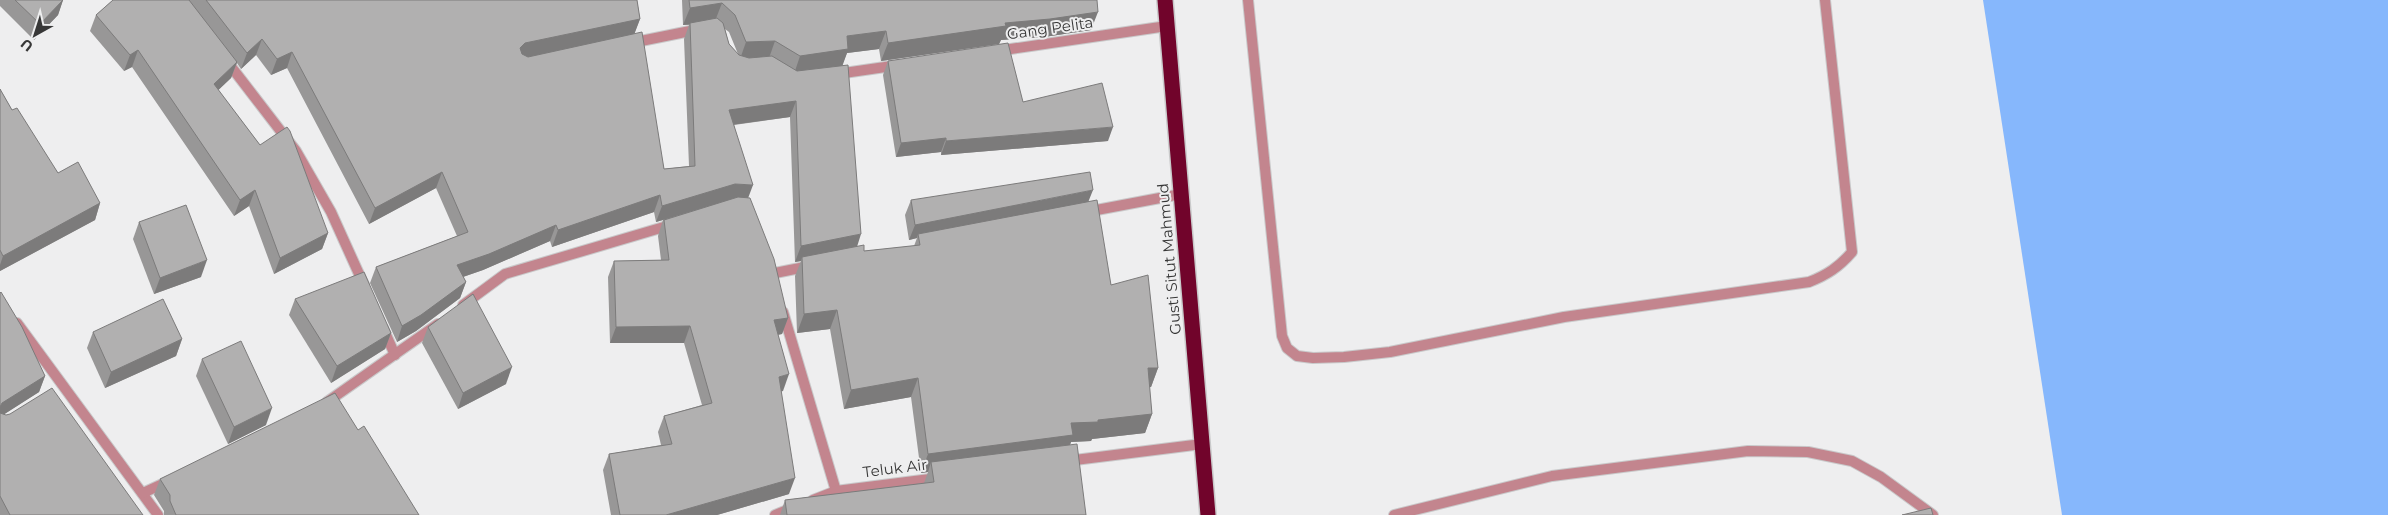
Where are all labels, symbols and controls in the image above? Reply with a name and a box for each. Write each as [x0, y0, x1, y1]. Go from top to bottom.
north arrow [10, 10, 60, 60]
street label: Gang Pelita [1006, 13, 1094, 43]
text: U [17, 35, 37, 56]
street label: Gusti Situt Mahmud [1153, 183, 1185, 335]
street label: Teluk Air [862, 455, 928, 481]

